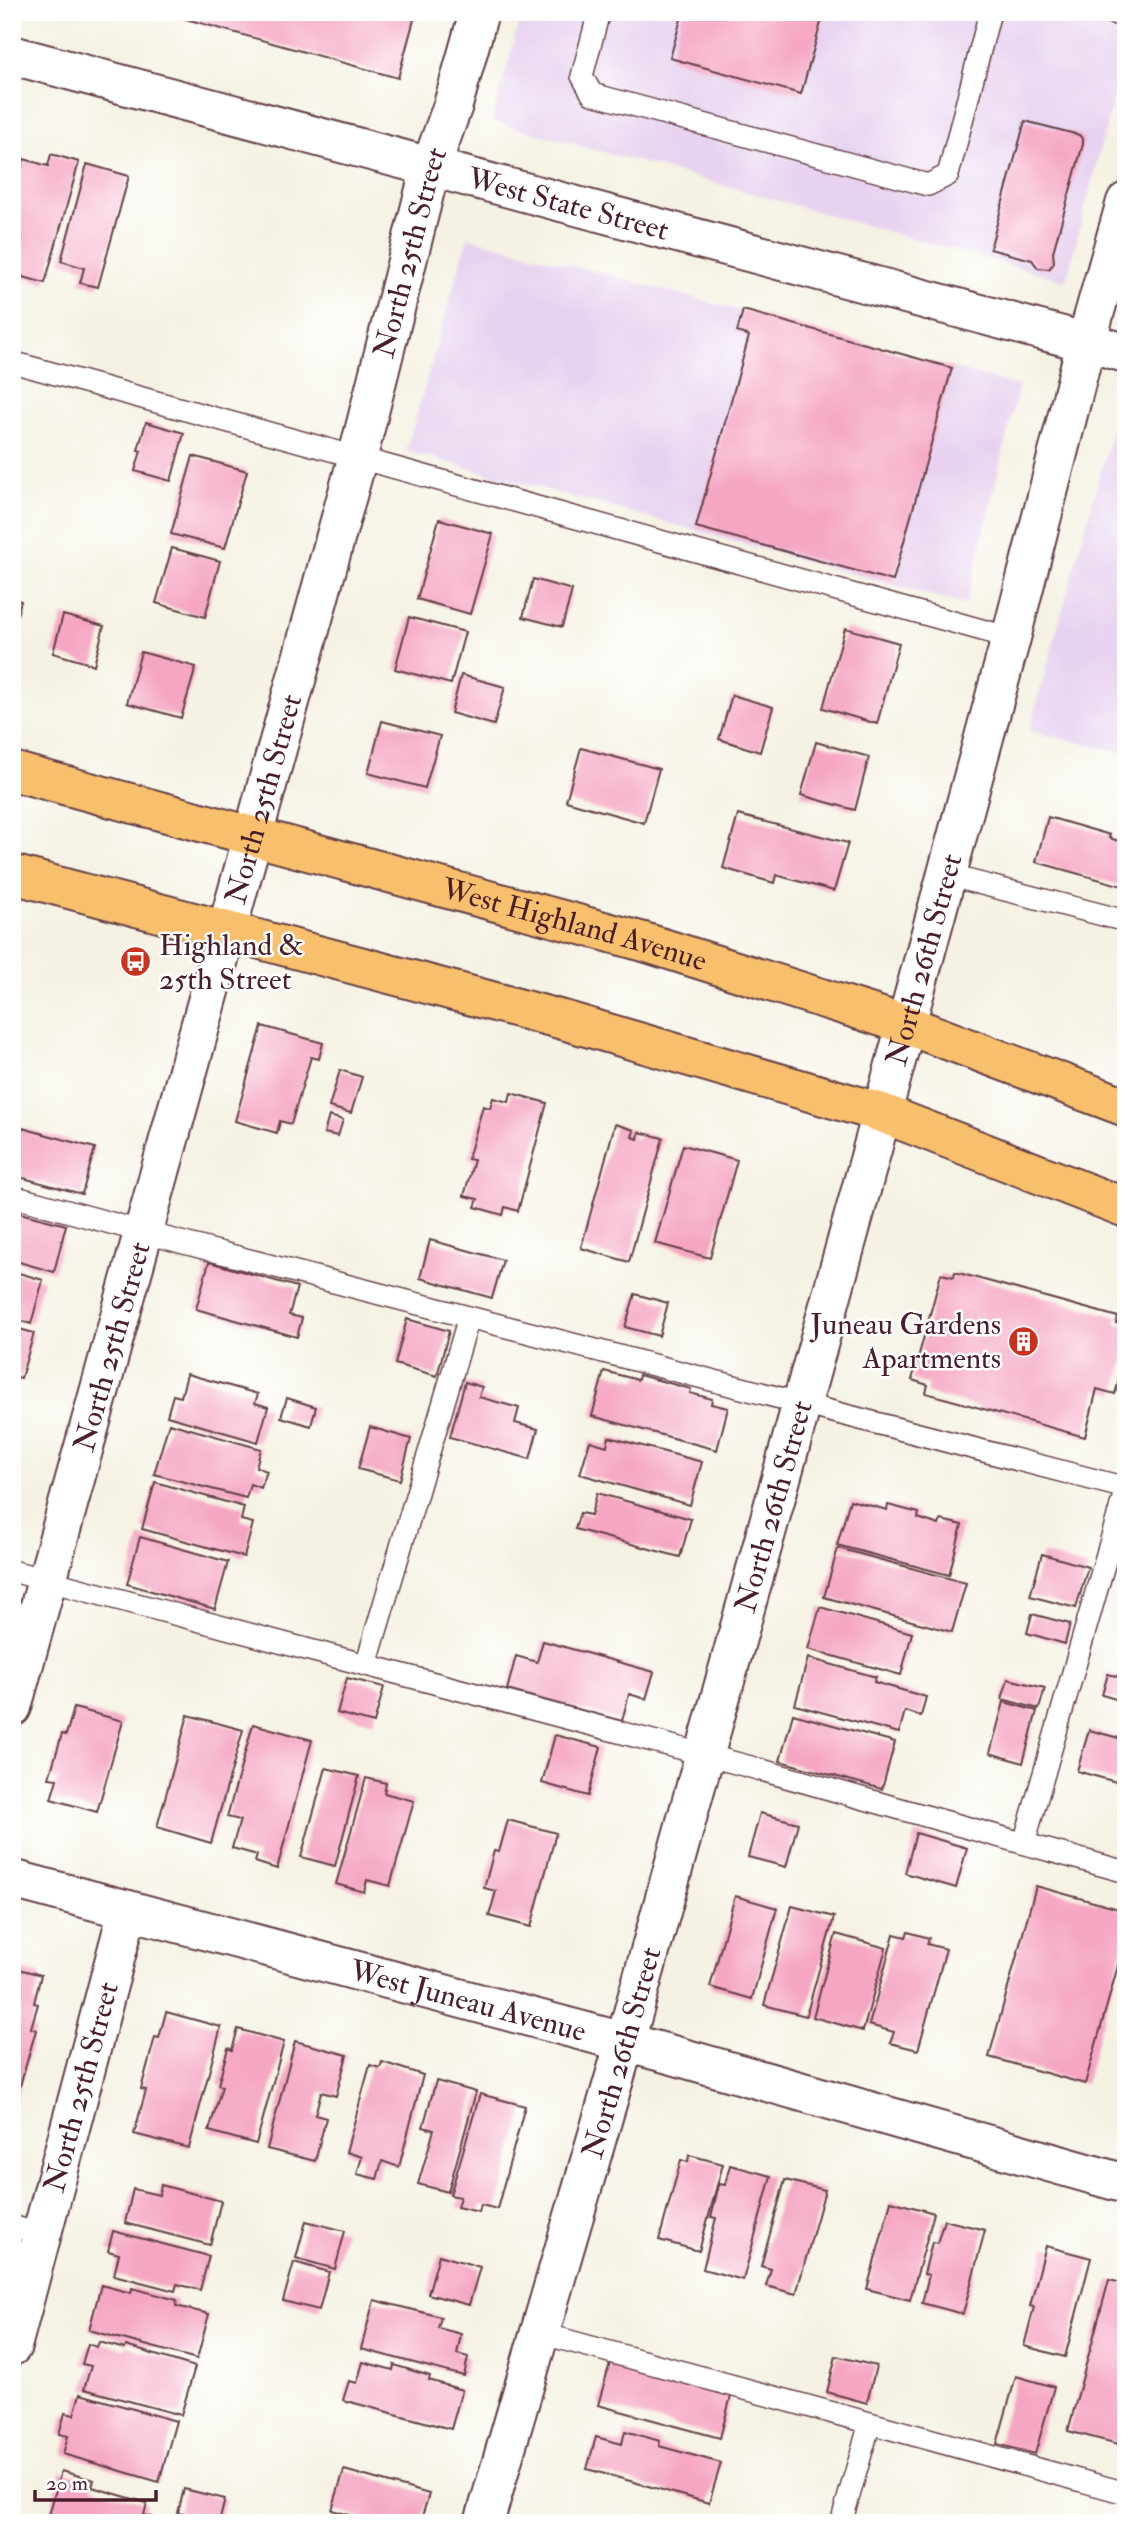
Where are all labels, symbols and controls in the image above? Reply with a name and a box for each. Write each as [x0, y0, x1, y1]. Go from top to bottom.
street label: North 25th Street [365, 142, 455, 362]
street label: West State Street [463, 159, 673, 248]
street label: North 25th Street [216, 690, 310, 908]
street label: North 26th Street [877, 849, 970, 1070]
street label: West Highland Avenue [437, 869, 711, 979]
place label: Highland & 25th Street [159, 927, 304, 998]
bus stop icon: Highland & 25th Street [119, 945, 153, 979]
street label: North 25th Street [65, 1237, 158, 1456]
place label: Juneau Gardens Apartments [809, 1306, 1001, 1377]
building icon: Juneau Gardens Apartments [1007, 1324, 1041, 1358]
street label: North 26th Street [726, 1396, 820, 1616]
street label: North 26th Street [573, 1943, 669, 2163]
street label: West Juneau Avenue [345, 1951, 590, 2050]
street label: North 25th Street [35, 1978, 127, 2196]
scale bar [35, 2458, 156, 2502]
text: 20 m [46, 2470, 88, 2497]

